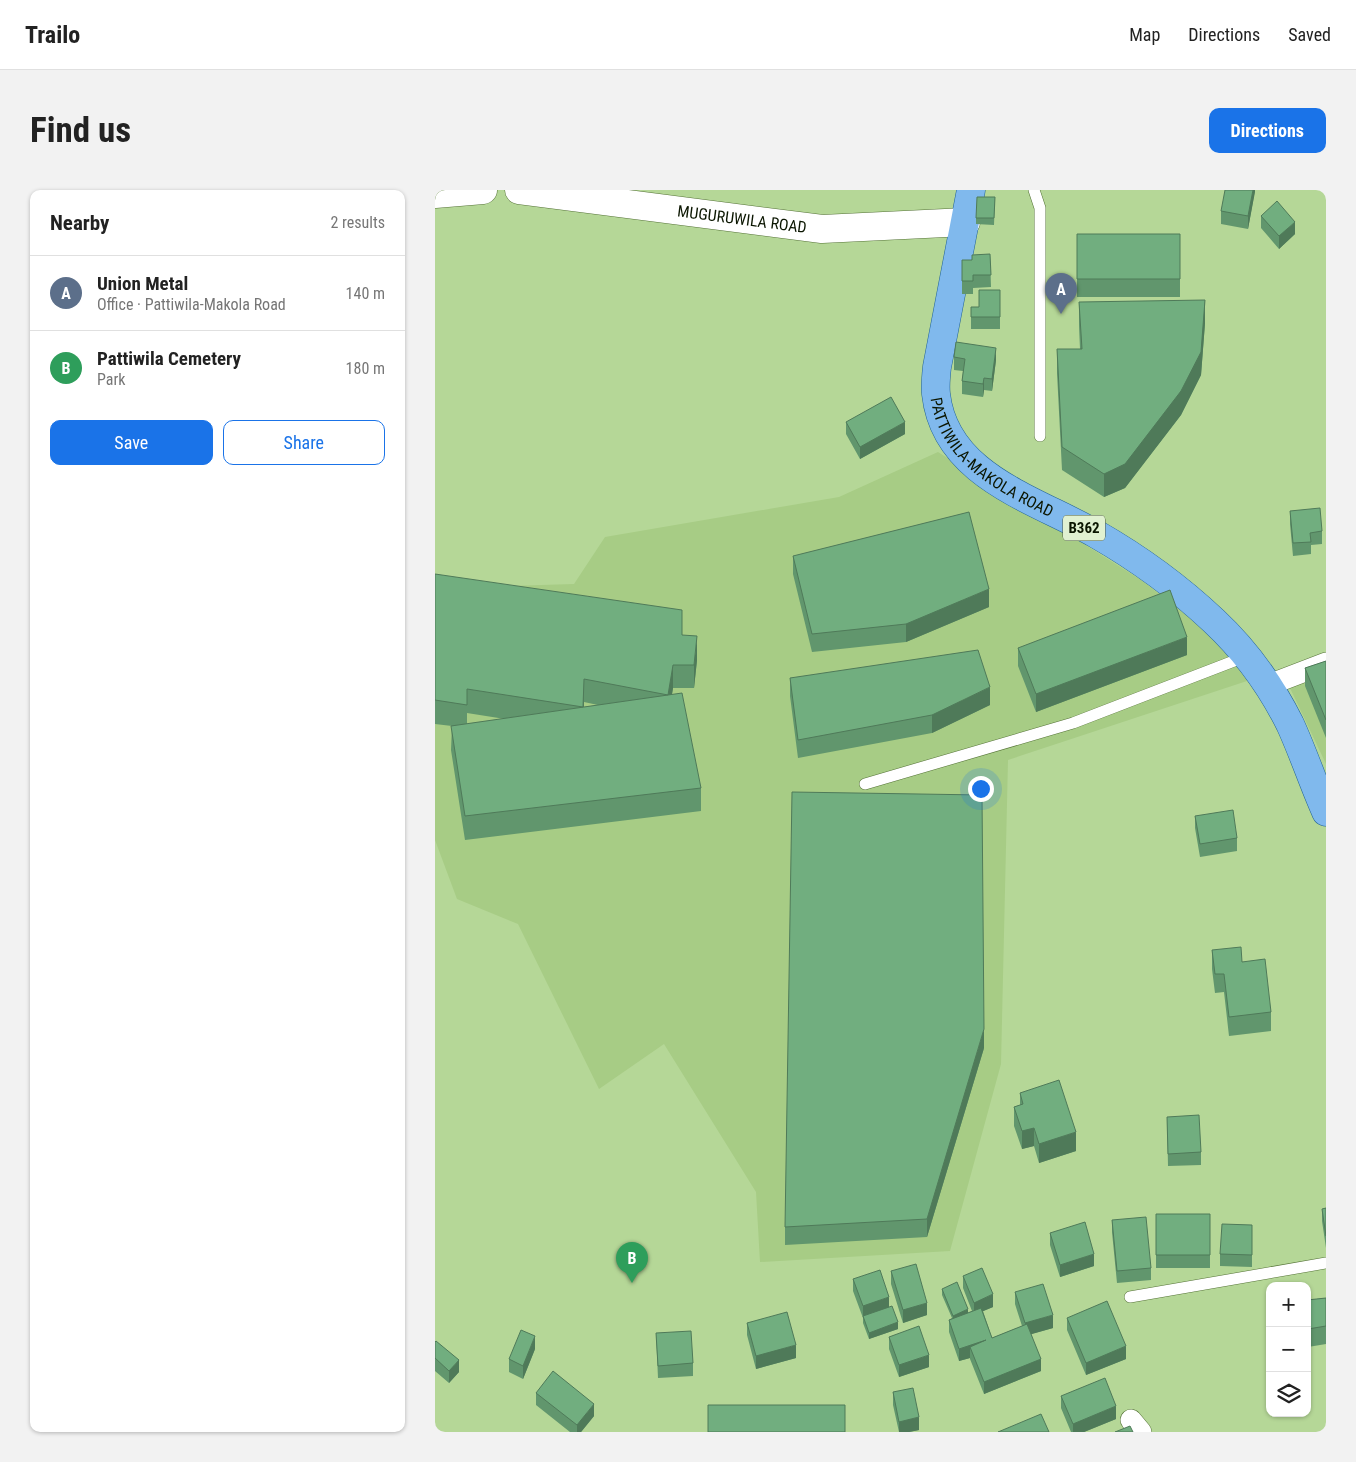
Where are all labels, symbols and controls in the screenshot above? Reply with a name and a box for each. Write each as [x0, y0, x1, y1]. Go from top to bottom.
text: Trailo [25, 21, 80, 49]
text: Map [1129, 24, 1160, 45]
text: Directions [1188, 24, 1260, 45]
text: Saved [1288, 24, 1331, 45]
button: Directions [1209, 108, 1326, 153]
text: Find us [30, 110, 131, 151]
street label: MUGURUWILA ROAD [676, 201, 808, 237]
text: Nearby [50, 211, 109, 235]
text: 2 results [330, 213, 385, 232]
text: Union Metal [97, 272, 188, 295]
pin: A [1045, 273, 1077, 314]
text: A [61, 284, 71, 303]
text: 140 m [346, 284, 385, 303]
text: Office · Pattiwila-Makola Road [97, 295, 286, 314]
text: Pattiwila Cemetery [97, 347, 241, 370]
text: B [62, 359, 70, 378]
text: 180 m [346, 359, 385, 378]
text: Park [97, 370, 126, 389]
street label: PATTIWILA-MAKOLA ROAD [927, 396, 1056, 521]
button: Save [50, 420, 213, 465]
button: Share [223, 420, 385, 465]
road number: B362 [1063, 516, 1105, 540]
your location [968, 776, 994, 802]
pin: B [616, 1242, 648, 1283]
map controls [1266, 1282, 1311, 1417]
button: + [1266, 1282, 1311, 1327]
button: − [1266, 1327, 1311, 1372]
button: layers [1266, 1372, 1311, 1417]

